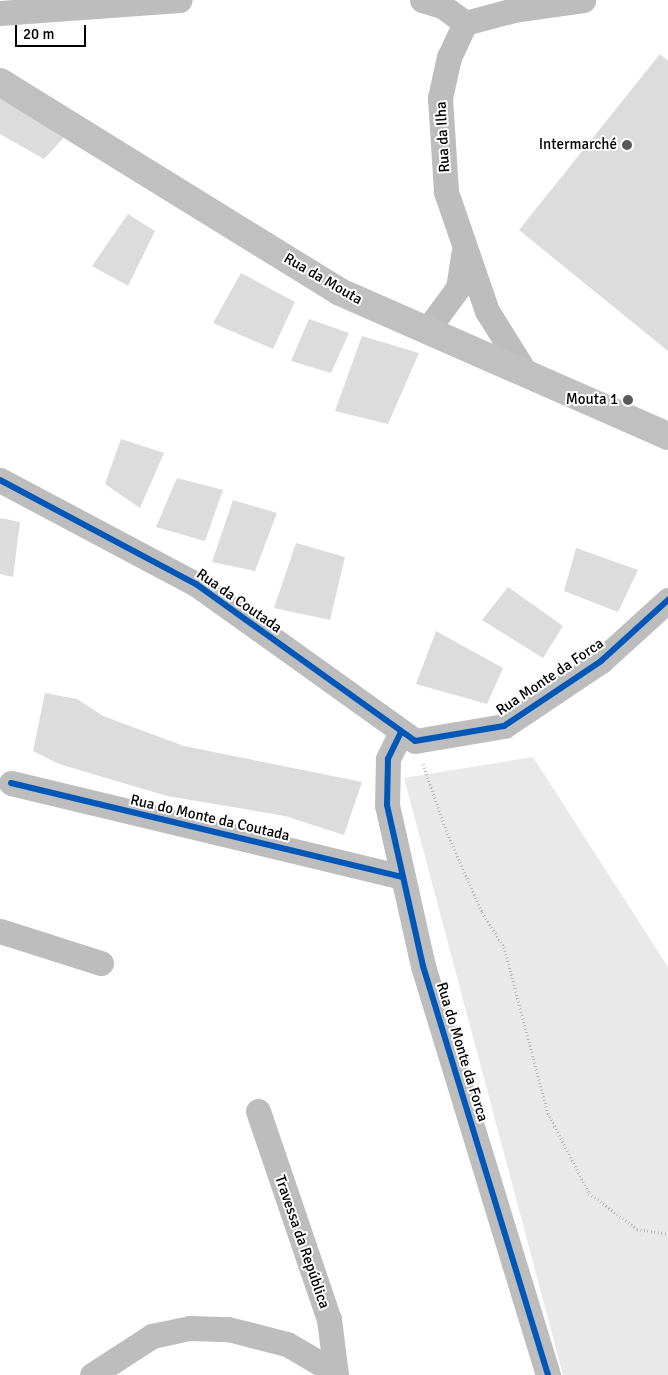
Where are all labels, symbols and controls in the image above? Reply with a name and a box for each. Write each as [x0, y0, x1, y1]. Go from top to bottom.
scale bar [18, 15, 89, 47]
text: 20 m [23, 25, 54, 43]
street label: Rua da Ilha [432, 101, 454, 173]
place label: Intermarché [539, 136, 617, 154]
marker: Intermarché [621, 139, 633, 151]
street label: Rua da Mouta [281, 249, 365, 309]
place label: Mouta 1 [566, 391, 618, 409]
marker: Mouta 1 [622, 394, 634, 406]
street label: Rua da Coutada [193, 565, 285, 637]
street label: Rua Monte da Forca [493, 634, 607, 720]
street label: Rua do Monte da Coutada [129, 791, 291, 845]
street label: Rua do Monte da Forca [432, 980, 492, 1124]
street label: Travessa da República [271, 1173, 333, 1311]

